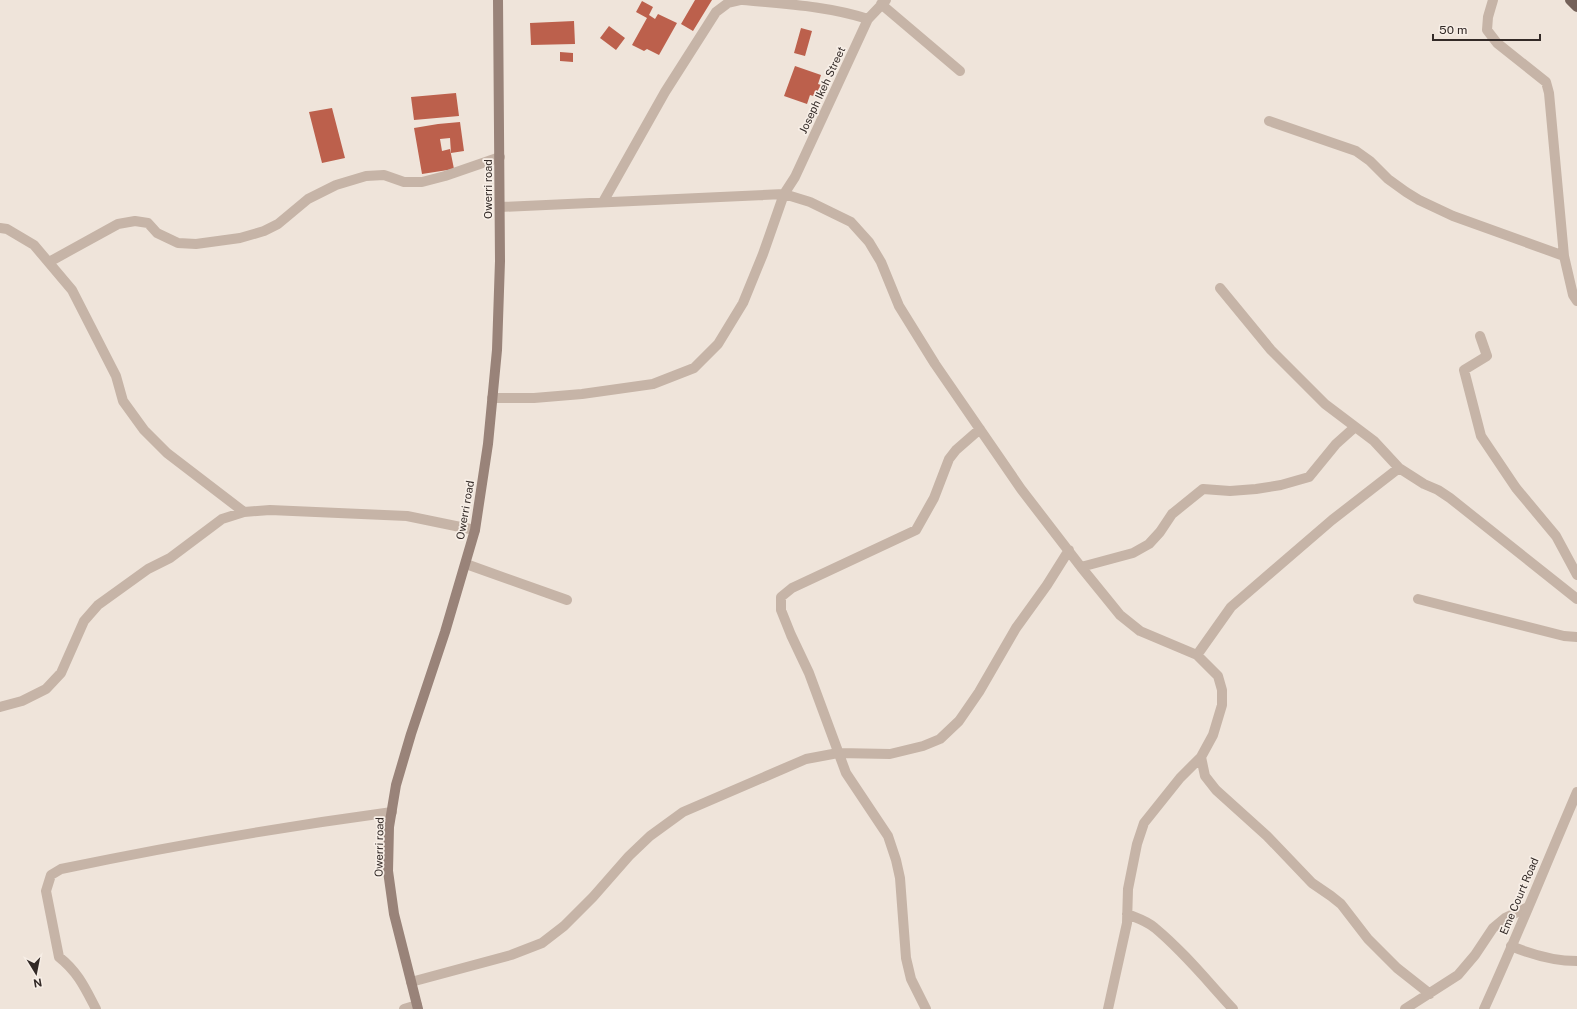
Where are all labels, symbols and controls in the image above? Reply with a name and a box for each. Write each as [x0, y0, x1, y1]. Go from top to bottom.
scale bar [1433, 16, 1540, 42]
text: 50 m [1439, 23, 1467, 37]
street label: Joseph Ikeh Street [797, 45, 847, 135]
street label: Owerri road [482, 159, 494, 219]
street label: Owerri road [454, 480, 476, 540]
street label: Owerri road [372, 817, 386, 877]
street label: Eme Court Road [1497, 856, 1541, 936]
north arrow [16, 953, 56, 993]
text: N [32, 976, 43, 990]

